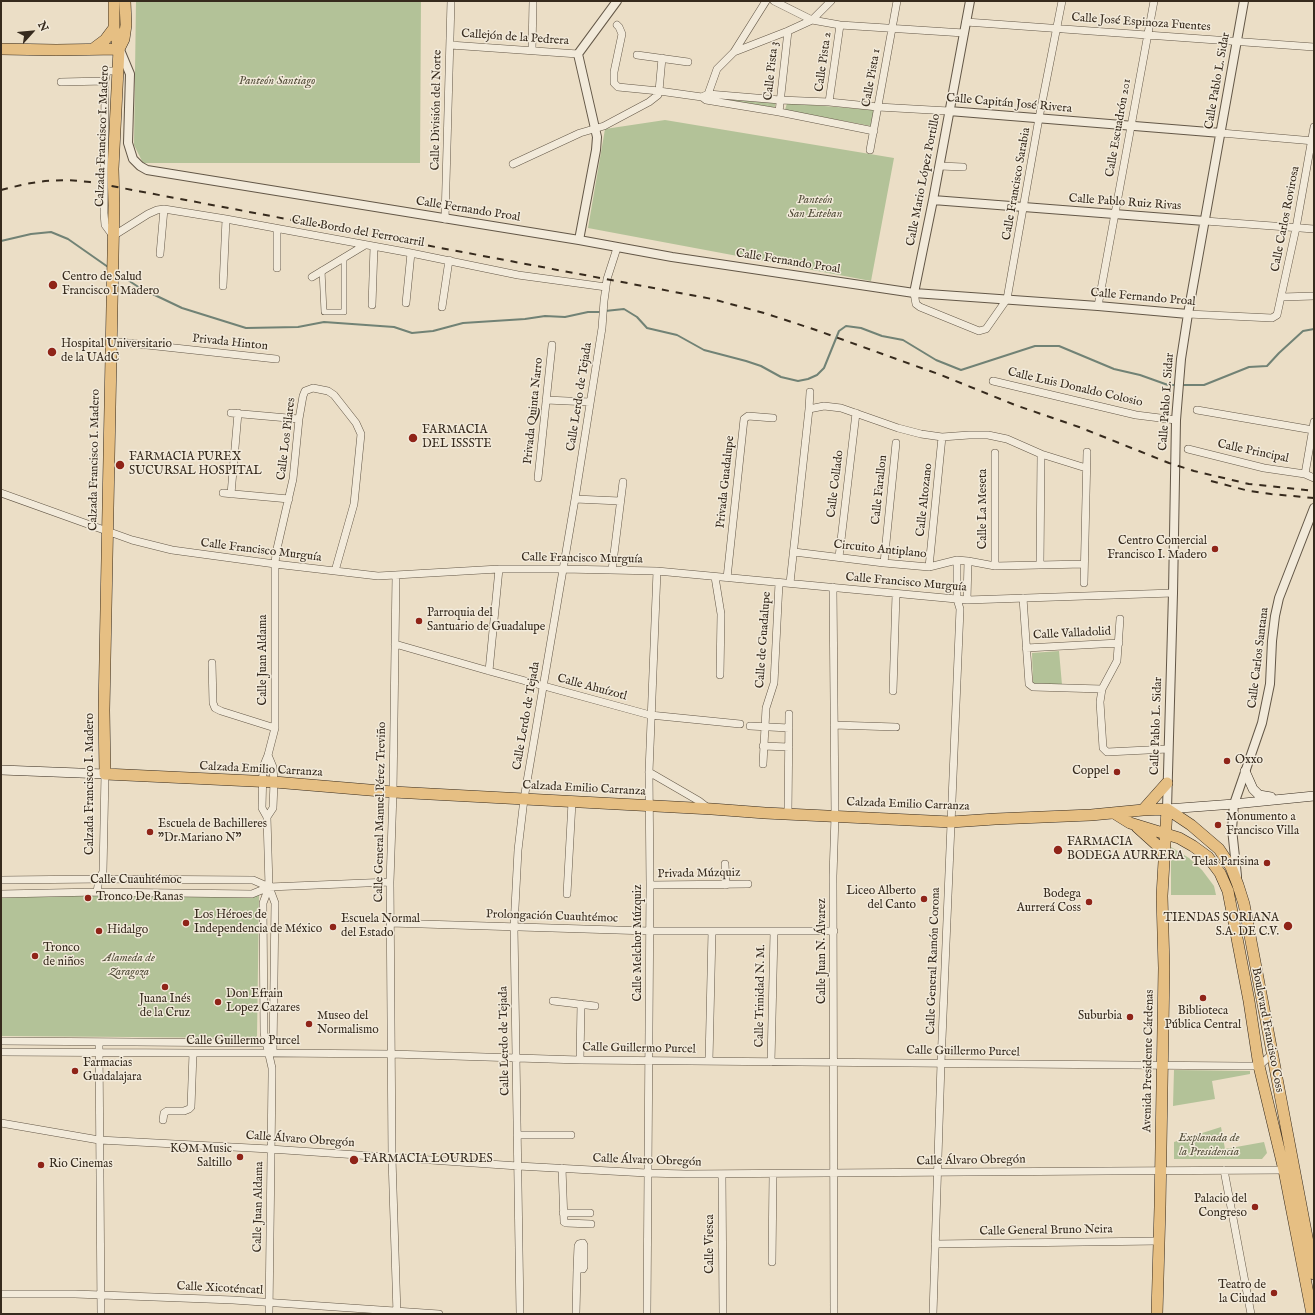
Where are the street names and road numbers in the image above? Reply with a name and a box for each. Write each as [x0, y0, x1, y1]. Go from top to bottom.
street label: Calle José Espinoza Fuentes [1071, 11, 1211, 35]
street label: Callejón de la Pedrera [461, 27, 569, 49]
street label: Calle Pista 2 [813, 31, 835, 93]
street label: Calle Pablo L. Sidar [1202, 31, 1234, 131]
street label: Calle Pista 3 [762, 41, 782, 101]
street label: Calle Pista 1 [860, 48, 884, 108]
street label: Calle División del Norte [429, 49, 445, 171]
street label: Calzada Francisco I. Madero [93, 65, 113, 207]
street label: Calle Escuadrón 201 [1103, 78, 1135, 178]
street label: Calle Capitán José Rivera [946, 91, 1072, 117]
street label: Calle Mario López Portillo [904, 113, 944, 247]
street label: Calle Francisco Sarabia [1000, 126, 1034, 242]
street label: Calle Carlos Rovirosa [1269, 165, 1303, 273]
street label: Calle Pablo Ruiz Rivas [1068, 192, 1182, 214]
street label: Calle Fernando Proal [415, 195, 521, 225]
street label: Calle Bordo del Ferrocarril [291, 213, 425, 251]
street label: Calle Fernando Proal [735, 247, 841, 277]
street label: Calle Fernando Proal [1090, 286, 1196, 310]
street label: Privada Hinton [191, 332, 269, 354]
street label: Calle Lerdo de Tejada [564, 342, 596, 452]
street label: Calle Pablo L. Sidar [1156, 353, 1178, 451]
street label: Privada Quinta Narro [521, 357, 547, 465]
street label: Calle Luis Donaldo Colosio [1006, 365, 1144, 411]
street label: Calzada Francisco I. Madero [87, 389, 103, 531]
street label: Calle Los Pilares [275, 397, 299, 481]
street label: Privada Guadalupe [714, 435, 738, 529]
street label: Calle Principal [1216, 437, 1290, 467]
street label: Calle Collado [825, 449, 847, 519]
street label: Calle Farallon [869, 454, 891, 526]
street label: Calle Altozano [914, 462, 936, 538]
street label: Calle La Meseta [977, 469, 991, 549]
street label: Calle Francisco Murguía [200, 536, 322, 566]
street label: Circuito Antiplano [833, 538, 927, 562]
street label: Calle Francisco Murguía [521, 551, 643, 567]
street label: Calle Francisco Murguía [845, 571, 967, 595]
street label: Calle de Guadalupe [753, 591, 775, 689]
street label: Calle Carlos Santana [1246, 607, 1272, 709]
street label: Calle Juan Aldama [257, 615, 271, 705]
street label: Calle Valladolid [1033, 625, 1111, 643]
street label: Calle Lerdo de Tejada [510, 661, 544, 771]
street label: Calle Ahuízotl [556, 672, 628, 704]
street label: Calle Pablo L. Sidar [1148, 677, 1166, 775]
street label: Calzada Francisco I. Madero [84, 713, 98, 855]
street label: Calle General Manuel Pérez Treviño [372, 721, 390, 903]
street label: Calzada Emilio Carranza [199, 760, 323, 780]
street label: Calzada Emilio Carranza [522, 779, 646, 799]
street label: Calzada Emilio Carranza [846, 796, 970, 814]
street label: Privada Múzquiz [657, 866, 741, 882]
street label: Calle Cuauhtémoc [90, 874, 182, 888]
street label: Calle Melchor Múzquiz [632, 884, 646, 1002]
street label: Calle General Ramón Corona [924, 887, 944, 1035]
street label: Calle Juan N. Álvarez [816, 898, 830, 1004]
street label: Prolongación Cuauhtémoc [486, 907, 618, 927]
street label: Calle Trinidad N. M. [753, 944, 769, 1048]
street label: Boulevard Francisco Coss [1248, 966, 1286, 1094]
street label: Calle Lerdo de Tejada [497, 986, 513, 1096]
street label: Avenida Presidente Cárdenas [1141, 989, 1157, 1133]
street label: Calle Guillermo Purcel [186, 1035, 300, 1049]
street label: Calle Guillermo Purcel [582, 1041, 696, 1057]
street label: Calle Guillermo Purcel [906, 1044, 1020, 1060]
street label: Calle Álvaro Obregón [245, 1129, 355, 1151]
street label: Calle Álvaro Obregón [592, 1152, 702, 1170]
street label: Calle Álvaro Obregón [916, 1153, 1026, 1169]
street label: Calle Juan Aldama [251, 1161, 267, 1253]
street label: Calle Viesca [704, 1214, 718, 1274]
street label: Calle General Bruno Neira [979, 1223, 1113, 1239]
street label: Calle Xicoténcatl [176, 1280, 264, 1298]

